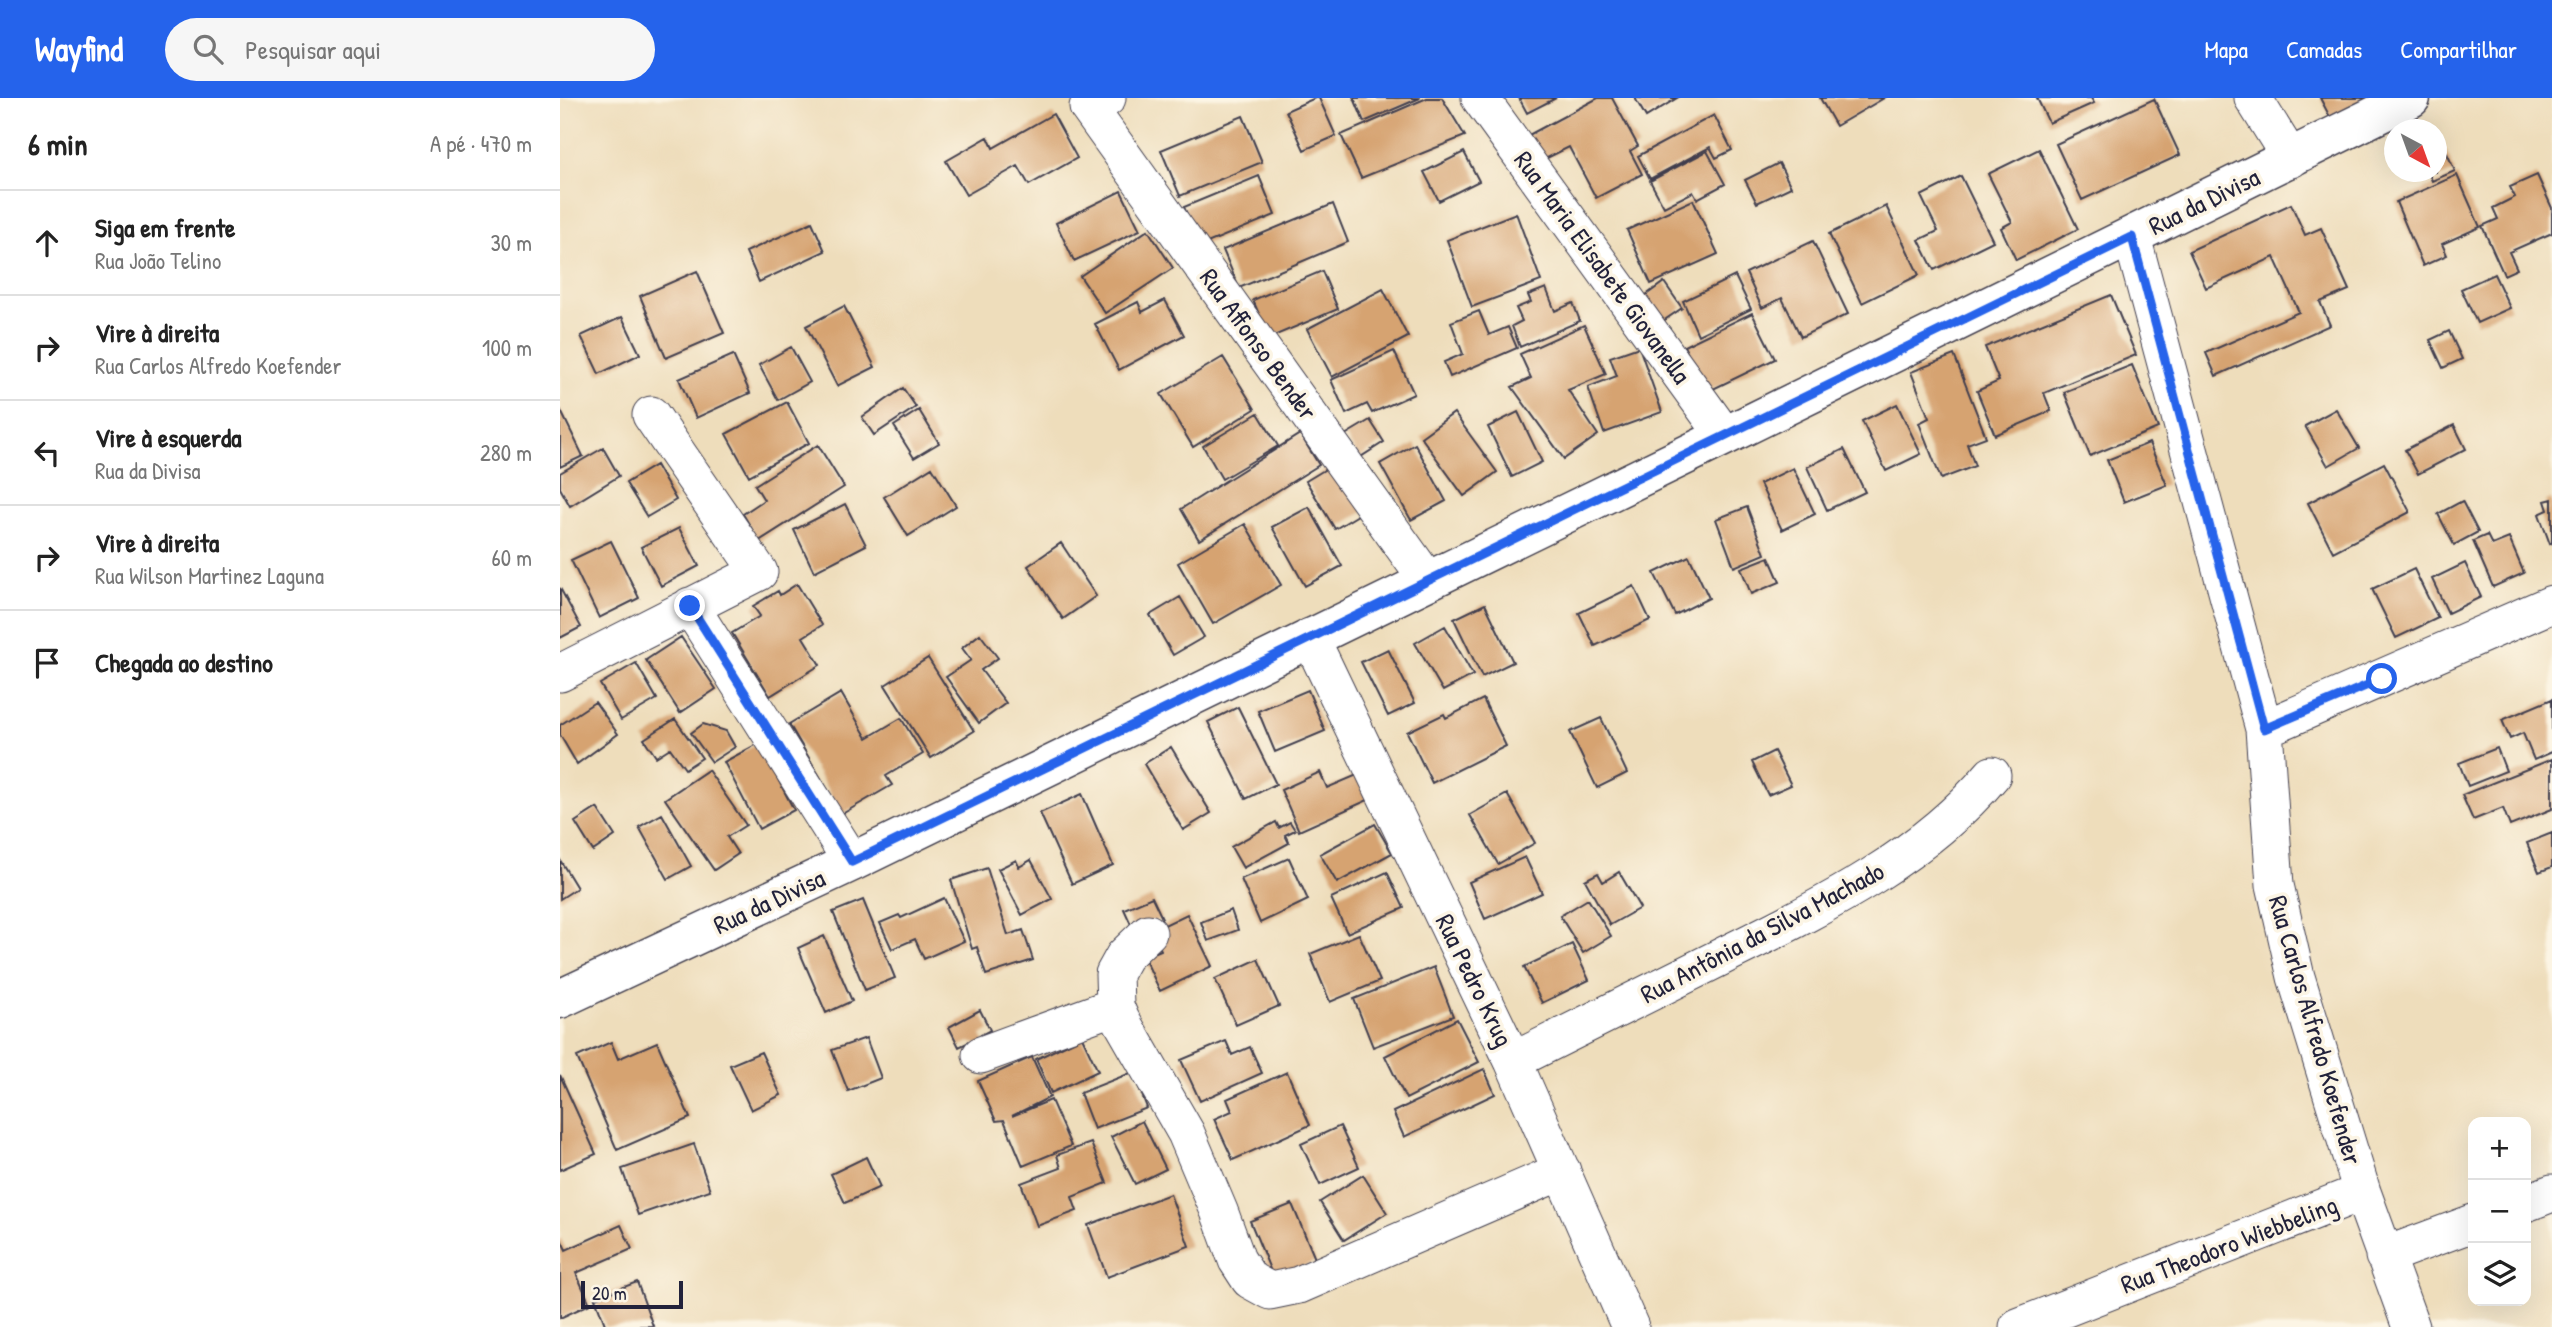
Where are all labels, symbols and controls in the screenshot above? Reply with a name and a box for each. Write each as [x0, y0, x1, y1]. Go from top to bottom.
search box [165, 18, 655, 81]
text: Wayfind [35, 27, 123, 71]
icon: search [189, 30, 227, 68]
text: Pesquisar aqui [245, 32, 381, 67]
text: Mapa [2205, 33, 2248, 65]
text: Camadas [2286, 33, 2362, 65]
text: Compartilhar [2400, 33, 2517, 65]
north arrow [2384, 119, 2447, 182]
text: 6 min [28, 124, 88, 164]
text: A pé · 470 m [430, 128, 532, 159]
street label: Rua Maria Elisabete Giovanella [1507, 144, 1699, 390]
street label: Rua da Divisa [2143, 159, 2265, 243]
text: Siga em frente [95, 210, 235, 245]
icon: ahead [28, 224, 66, 262]
text: 30 m [490, 227, 532, 258]
text: Rua João Telino [95, 245, 221, 276]
street label: Rua Affonso Bender [1192, 261, 1326, 427]
text: Vire à direita [95, 315, 219, 350]
icon: right [28, 329, 66, 367]
text: 100 m [482, 332, 532, 363]
text: Rua Carlos Alfredo Koefender [95, 350, 341, 381]
text: Vire à esquerda [95, 420, 241, 455]
icon: left [28, 434, 66, 472]
text: 280 m [480, 437, 532, 468]
text: Rua da Divisa [95, 455, 201, 486]
text: Vire à direita [95, 525, 219, 560]
icon: right [28, 539, 66, 577]
text: 60 m [492, 542, 532, 573]
text: Rua Wilson Martinez Laguna [95, 560, 324, 591]
route end [674, 590, 705, 621]
icon: arrive [28, 644, 66, 682]
text: Chegada ao destino [95, 645, 273, 680]
route start [2366, 663, 2397, 694]
street label: Rua Antônia da Silva Machado [1634, 853, 1890, 1011]
street label: Rua da Divisa [708, 860, 830, 942]
street label: Rua Carlos Alfredo Koefender [2261, 891, 2371, 1169]
street label: Rua Pedro Krug [1428, 908, 1522, 1052]
map controls [2468, 1117, 2531, 1306]
button: + [2468, 1117, 2531, 1180]
button: − [2468, 1180, 2531, 1243]
street label: Rua Theodoro Wiebbeling [2116, 1187, 2342, 1301]
button: layers [2468, 1243, 2531, 1306]
scale bar [581, 1278, 682, 1310]
text: 20 m [592, 1280, 627, 1306]

